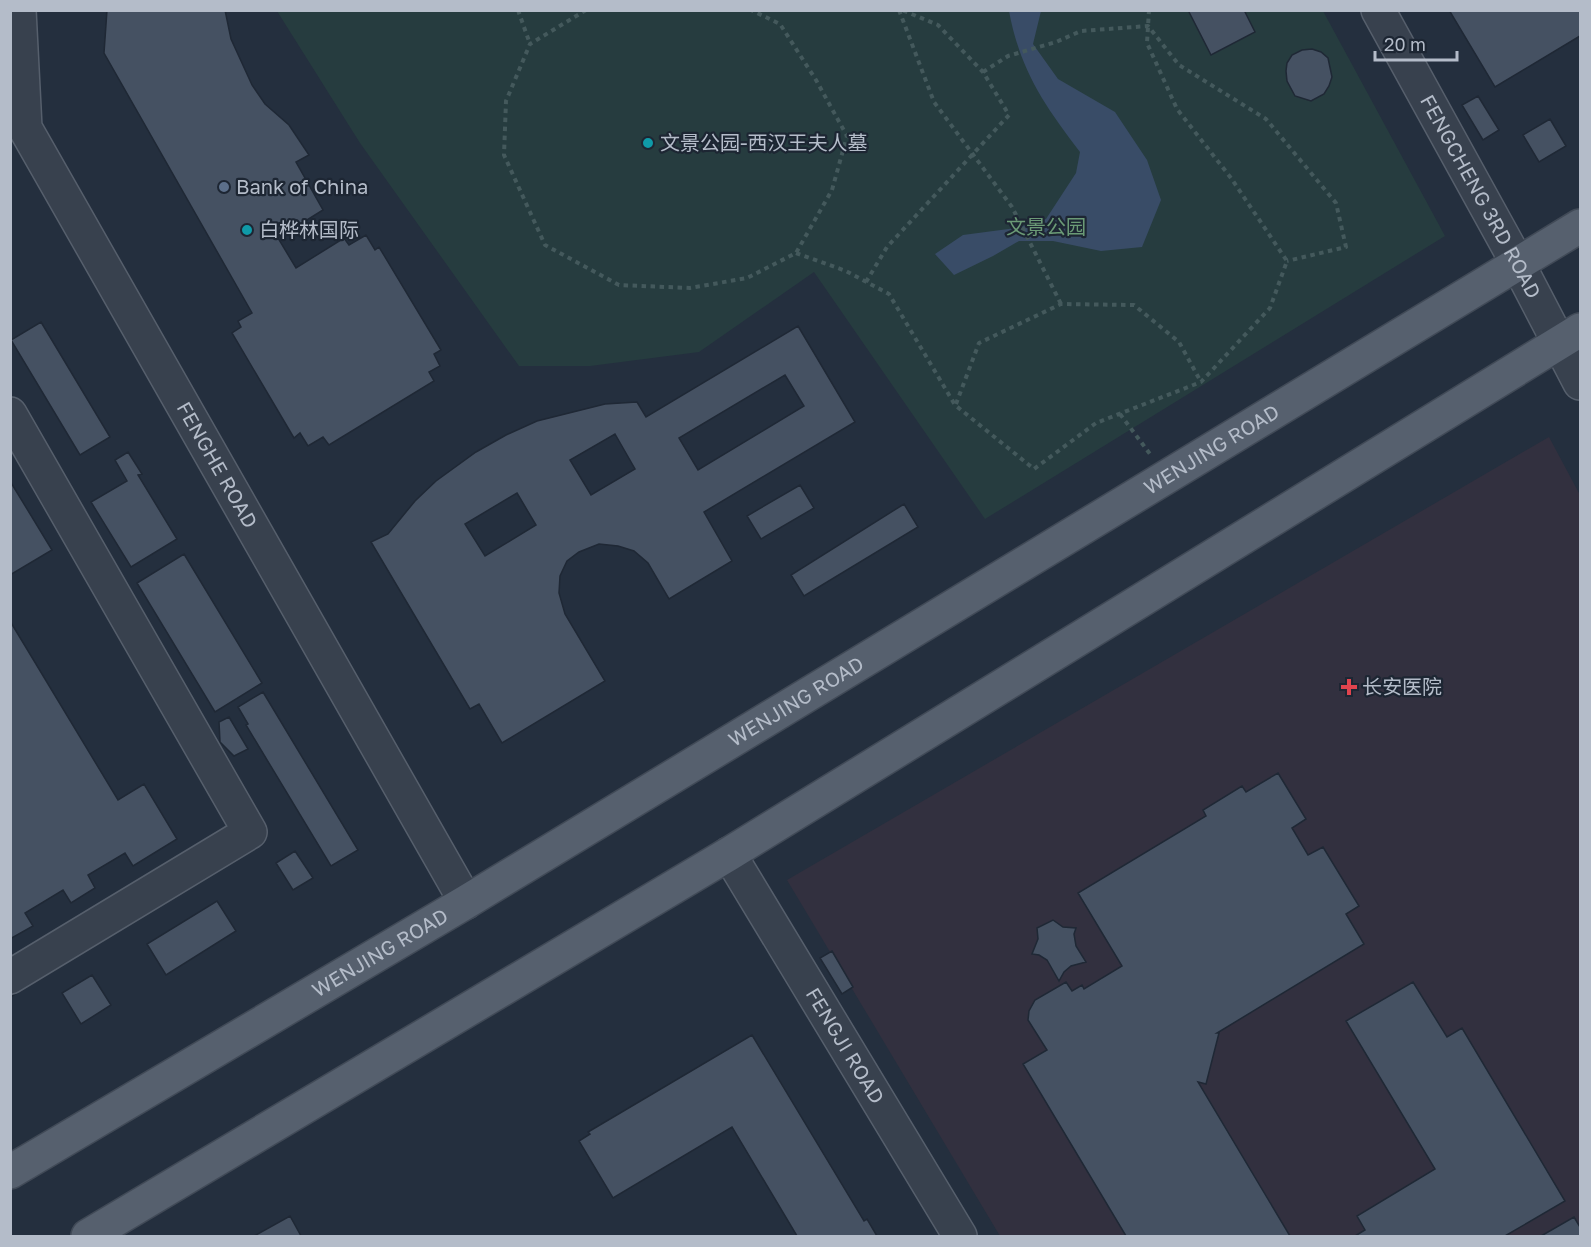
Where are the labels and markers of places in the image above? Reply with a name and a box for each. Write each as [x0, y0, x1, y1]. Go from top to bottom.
place label: 文景公园-西汉王夫人墓 [660, 130, 868, 154]
marker: 文景公园-西汉王夫人墓 [641, 136, 655, 150]
place label: Bank of China [236, 174, 368, 198]
marker: Bank of China [217, 180, 231, 194]
place label: 白桦林国际 [259, 217, 359, 241]
marker: 白桦林国际 [240, 223, 254, 237]
place label: 长安医院 [1362, 674, 1442, 698]
marker: 长安医院 [1340, 678, 1358, 696]

